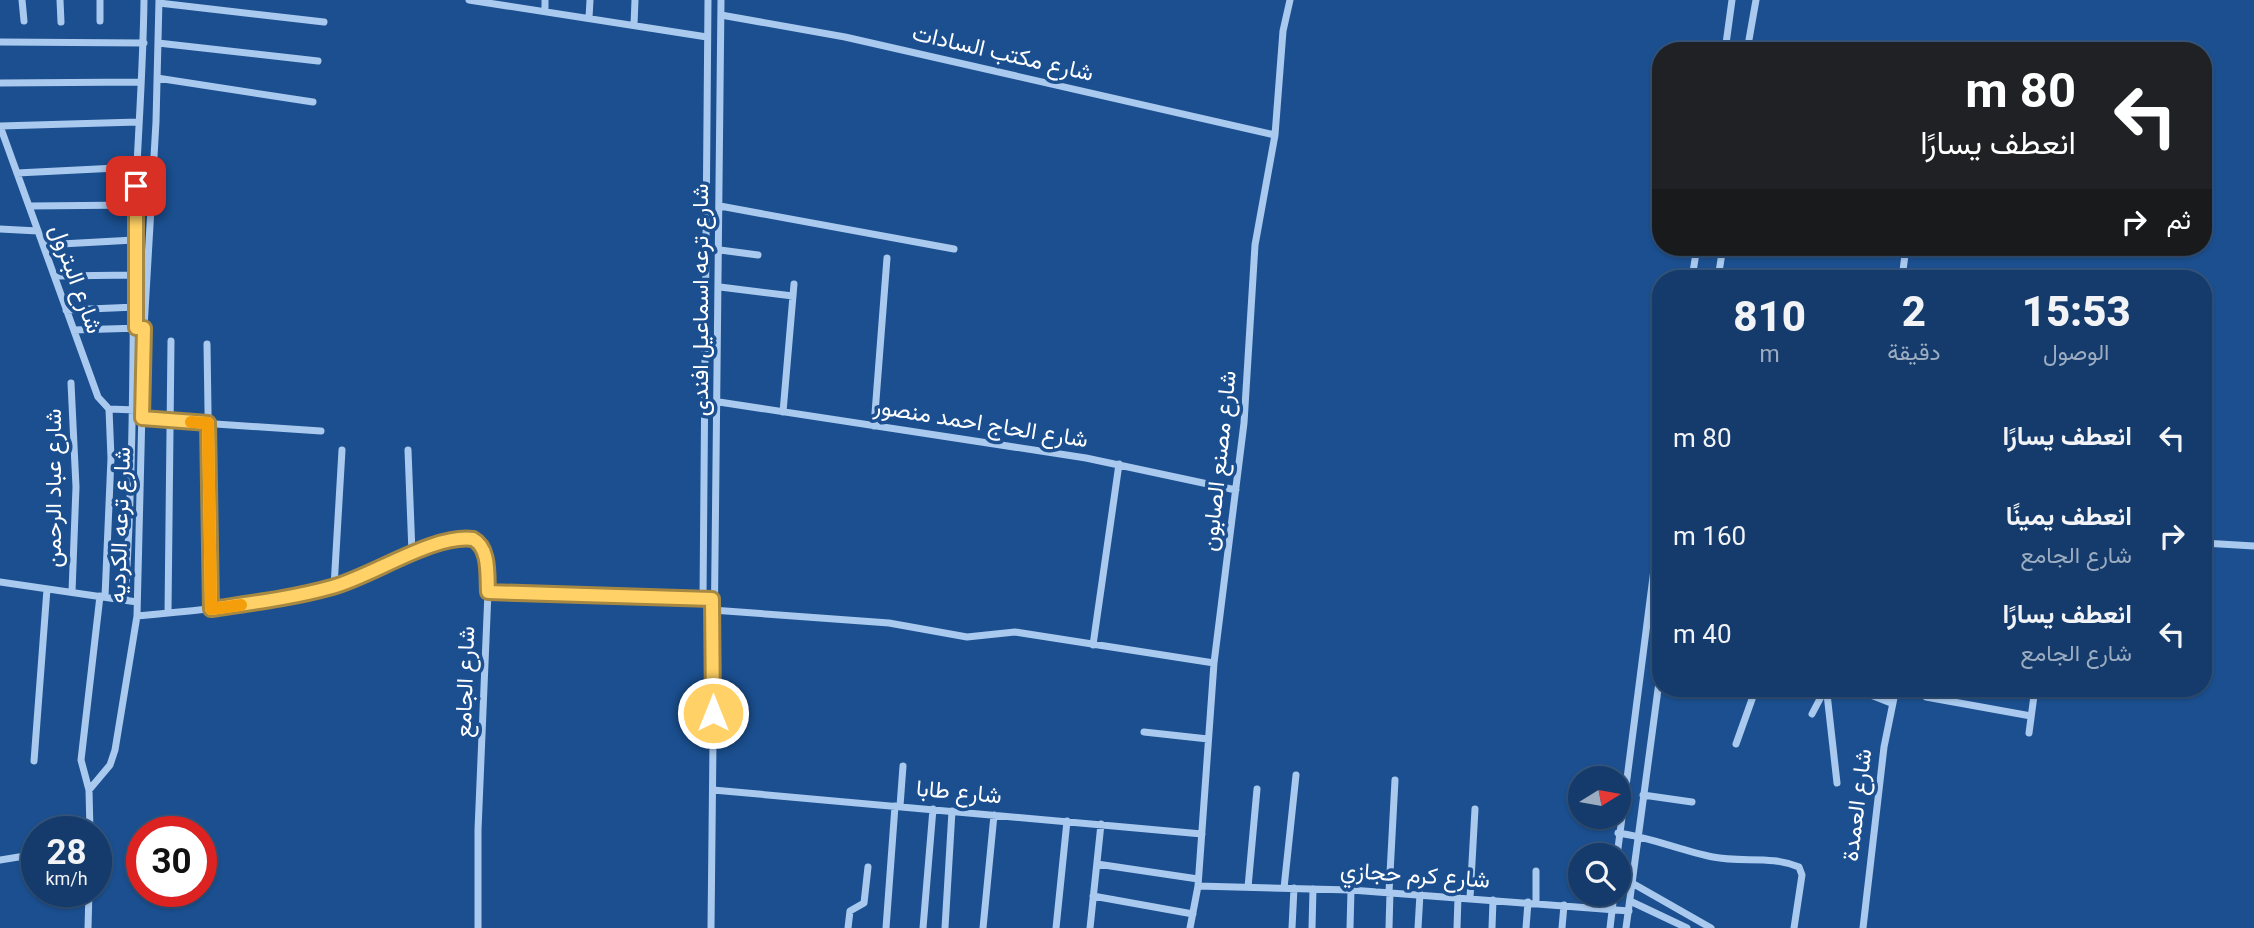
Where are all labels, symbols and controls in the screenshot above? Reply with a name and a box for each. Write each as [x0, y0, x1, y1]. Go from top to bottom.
street label: شارع مكتب السادات [909, 19, 1096, 89]
text: 80 m [1965, 62, 2076, 119]
icon: left [2100, 70, 2191, 161]
text: انعطف يسارًا [1920, 124, 2076, 162]
pin [106, 156, 166, 216]
icon: arrive [117, 167, 155, 205]
street label: شارع ترعه اسماعيل افندى [687, 184, 716, 416]
icon: right [2115, 203, 2153, 241]
text: ثم [2167, 205, 2191, 235]
street label: شارع البترول [42, 221, 108, 338]
text: 2 [1902, 287, 1926, 336]
text: 15:53 [2022, 287, 2131, 336]
text: 810 [1733, 292, 1806, 341]
text: دقيقة [1887, 339, 1940, 366]
text: الوصول [2043, 339, 2109, 366]
text: m [1760, 341, 1780, 368]
street label: شارع مصنع الصابون [1196, 369, 1244, 553]
street label: شارع الحاج احمد منصور [871, 393, 1090, 455]
street label: شارع عباد الرحمن [40, 409, 69, 567]
icon: left [2153, 419, 2191, 457]
text: انعطف يسارًا [2002, 421, 2132, 451]
text: 80 m [1673, 423, 1732, 453]
street label: شارع ترعه الكرديه [104, 446, 138, 604]
text: انعطف يمينًا [2006, 501, 2132, 531]
icon: right [2153, 517, 2191, 555]
text: 160 m [1673, 521, 1746, 551]
text: شارع الجامع [2020, 542, 2132, 569]
text: انعطف يسارًا [2002, 599, 2132, 629]
icon: left [2153, 615, 2191, 653]
text: 40 m [1673, 619, 1732, 649]
street label: شارع الجامع [450, 626, 482, 738]
text: شارع الجامع [2020, 640, 2132, 667]
position arrow [676, 676, 750, 750]
street label: شارع العمدة [1837, 747, 1879, 863]
north arrow [1568, 766, 1631, 830]
map controls [1568, 766, 1631, 906]
street label: شارع طابا [915, 775, 1003, 811]
speed limit sign: 30 [126, 816, 217, 907]
text: 28 [46, 832, 87, 873]
button: search [1568, 843, 1631, 906]
street label: شارع كرم حجازي [1339, 856, 1491, 899]
text: km/h [45, 868, 88, 889]

